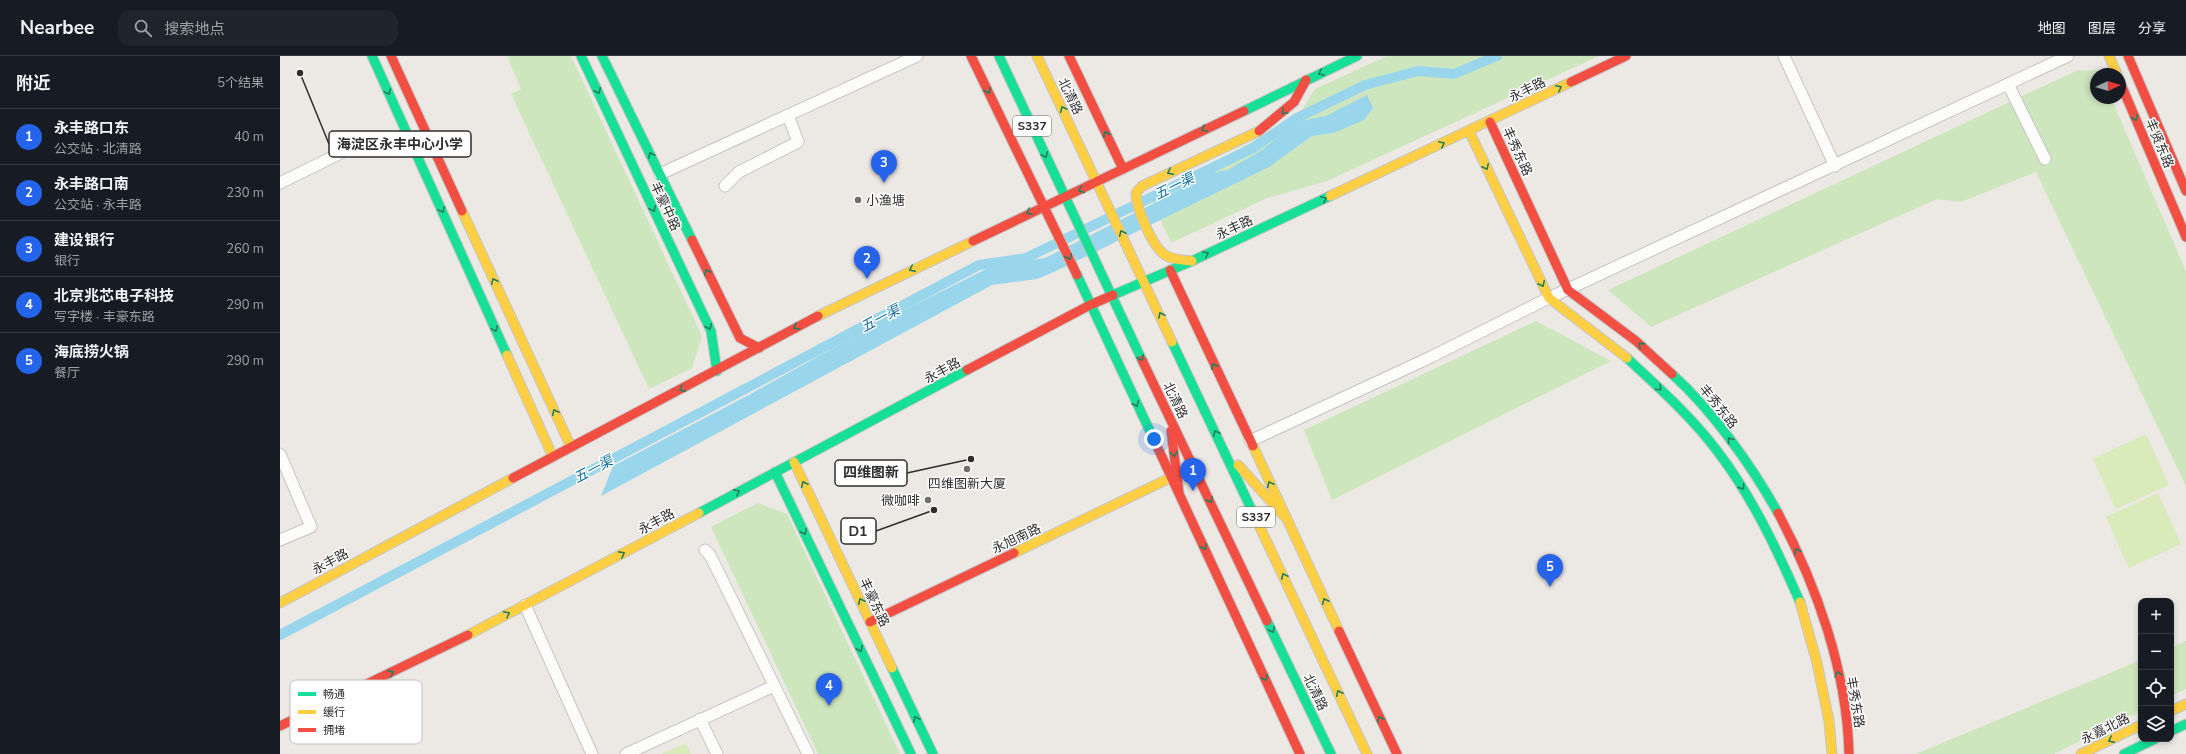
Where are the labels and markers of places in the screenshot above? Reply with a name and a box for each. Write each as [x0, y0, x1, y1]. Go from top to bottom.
callout: 海淀区永丰中心小学 [329, 131, 471, 157]
pin: 3 [871, 150, 897, 183]
place label: 小渔塘 [866, 192, 905, 210]
marker: 小渔塘 [853, 195, 863, 205]
pin: 2 [854, 246, 880, 279]
pin: 1 [1180, 458, 1206, 491]
callout: 四维图新 [835, 460, 907, 486]
marker: 四维图新大厦 [962, 464, 972, 474]
place label: 四维图新大厦 [928, 475, 1006, 493]
place label: 微咖啡 [881, 492, 920, 510]
marker: 微咖啡 [923, 495, 933, 505]
callout: D1 [841, 518, 876, 544]
pin: 5 [1537, 554, 1563, 587]
pin: 4 [816, 673, 842, 706]

